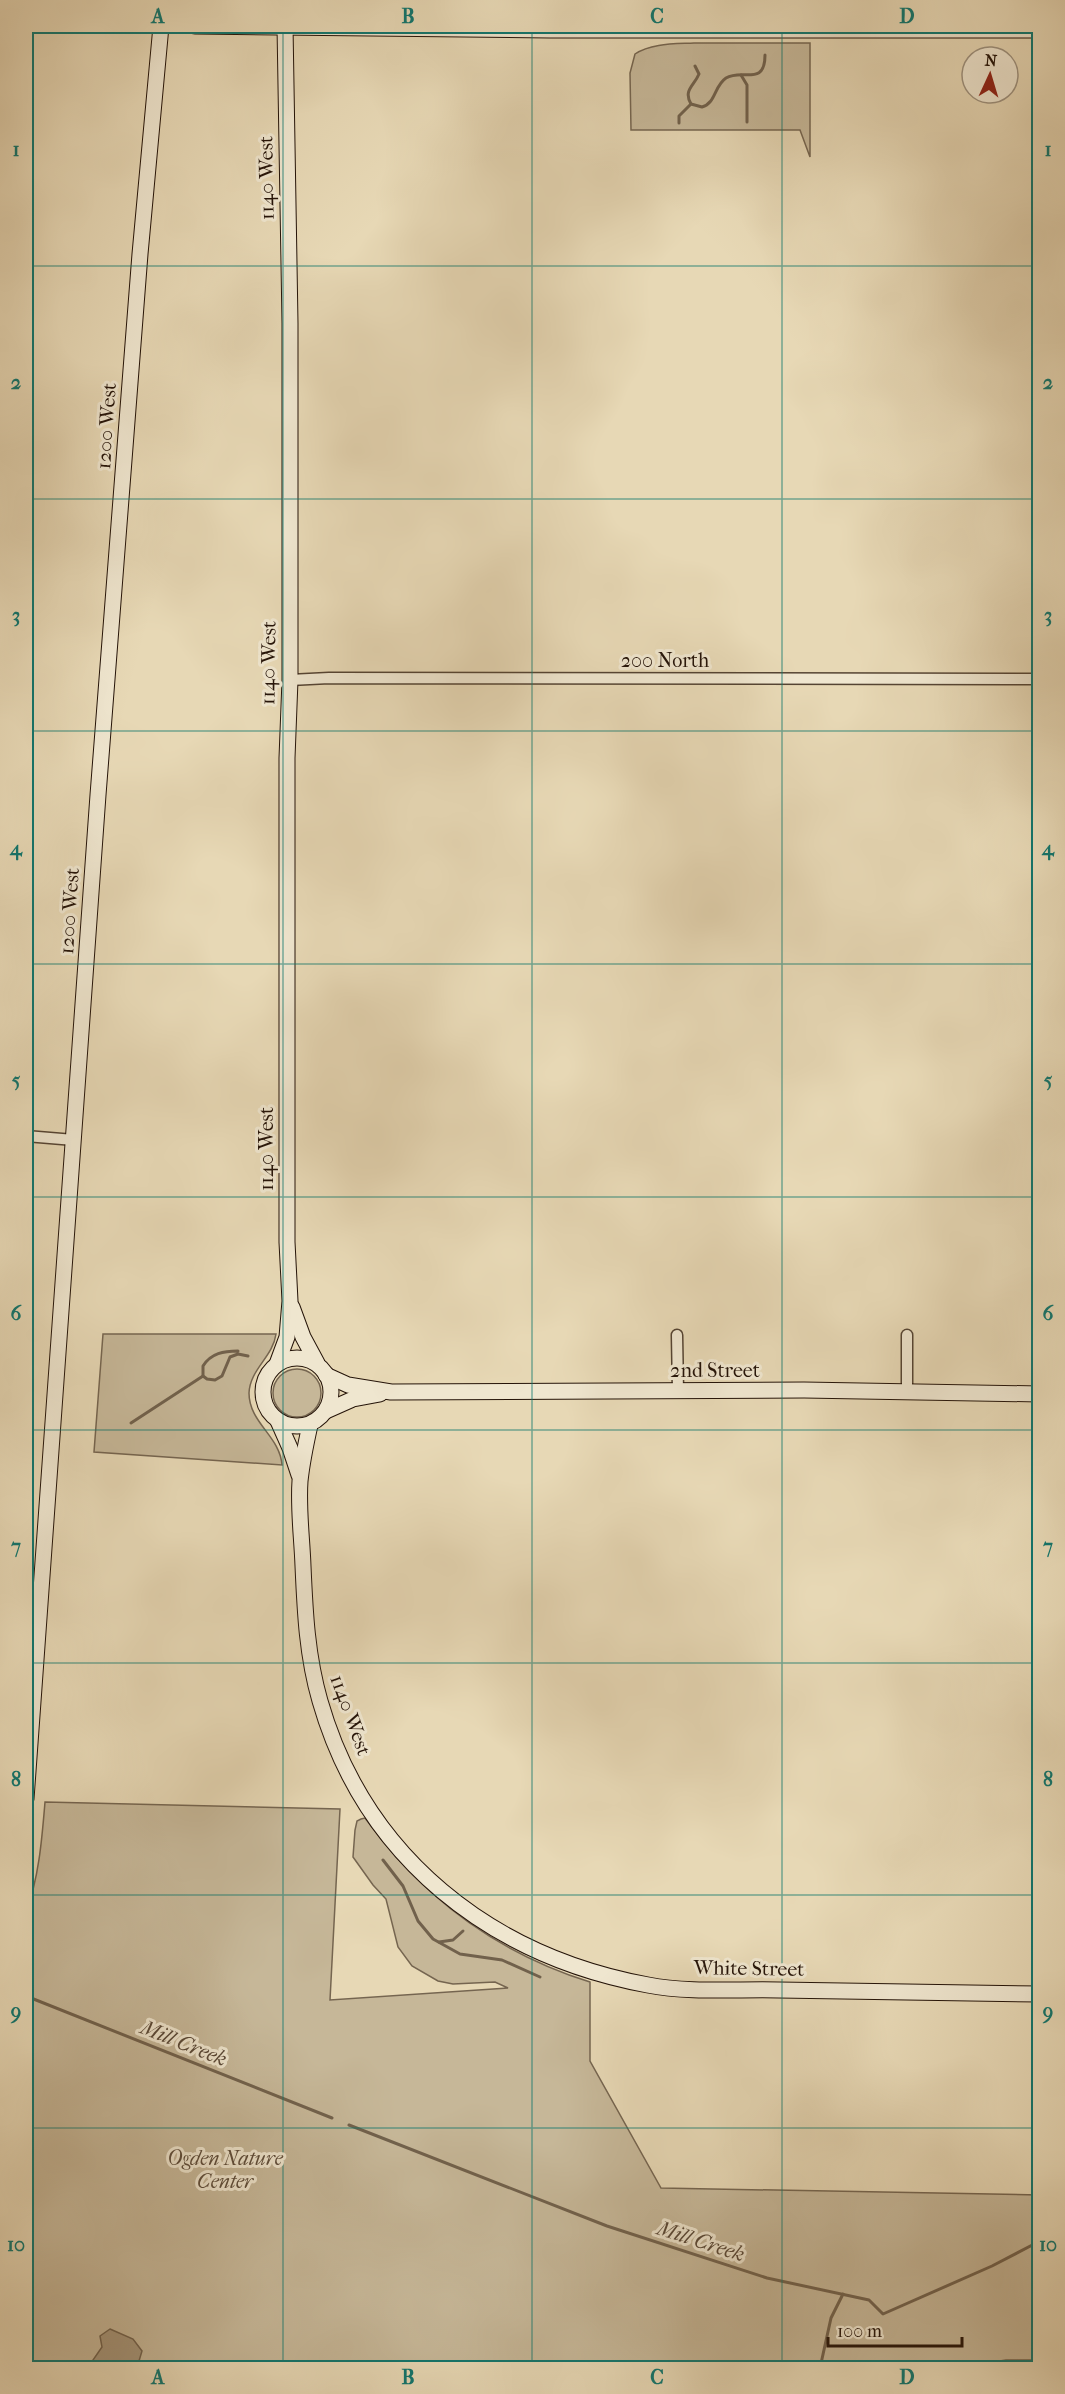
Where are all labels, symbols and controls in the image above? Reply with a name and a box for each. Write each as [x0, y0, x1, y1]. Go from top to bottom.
text: A [150, 5, 166, 28]
text: B [401, 5, 415, 28]
text: C [650, 5, 664, 28]
text: D [899, 5, 915, 28]
north arrow [960, 45, 1020, 105]
text: N [984, 51, 999, 70]
street label: 1140 West [254, 136, 279, 220]
text: 1 [12, 138, 20, 161]
text: 1 [1044, 138, 1052, 161]
text: 2 [11, 371, 21, 394]
text: 2 [1043, 371, 1053, 394]
street label: 1200 West [92, 382, 121, 470]
text: 3 [12, 604, 20, 627]
text: 3 [1044, 604, 1052, 627]
street label: 1140 West [256, 621, 281, 705]
street label: 200 North [621, 649, 710, 672]
text: 4 [9, 837, 23, 861]
text: 4 [1041, 837, 1055, 861]
street label: 1200 West [55, 867, 84, 955]
text: 5 [12, 1069, 21, 1092]
text: 5 [1044, 1069, 1053, 1092]
street label: 1140 West [255, 1107, 278, 1191]
text: 6 [11, 1302, 23, 1325]
text: 6 [1043, 1302, 1055, 1325]
street label: 2nd Street [670, 1359, 760, 1382]
text: 7 [10, 1535, 21, 1558]
text: 7 [1042, 1535, 1053, 1558]
street label: 1140 West [325, 1672, 376, 1759]
text: 8 [11, 1768, 21, 1791]
text: 8 [1043, 1768, 1053, 1791]
street label: White Street [692, 1956, 805, 1981]
text: 9 [10, 2001, 21, 2024]
text: 9 [1042, 2001, 1053, 2024]
water label: Mill Creek [136, 2014, 231, 2071]
park label: Ogden Nature Center [167, 2147, 284, 2193]
water label: Mill Creek [652, 2215, 748, 2266]
text: 10 [7, 2233, 25, 2256]
text: 10 [1039, 2233, 1057, 2256]
scale bar [828, 2310, 962, 2348]
text: 100 m [837, 2321, 882, 2342]
text: A [150, 2366, 166, 2389]
text: B [401, 2366, 415, 2389]
text: C [650, 2366, 664, 2389]
text: D [899, 2366, 915, 2389]

